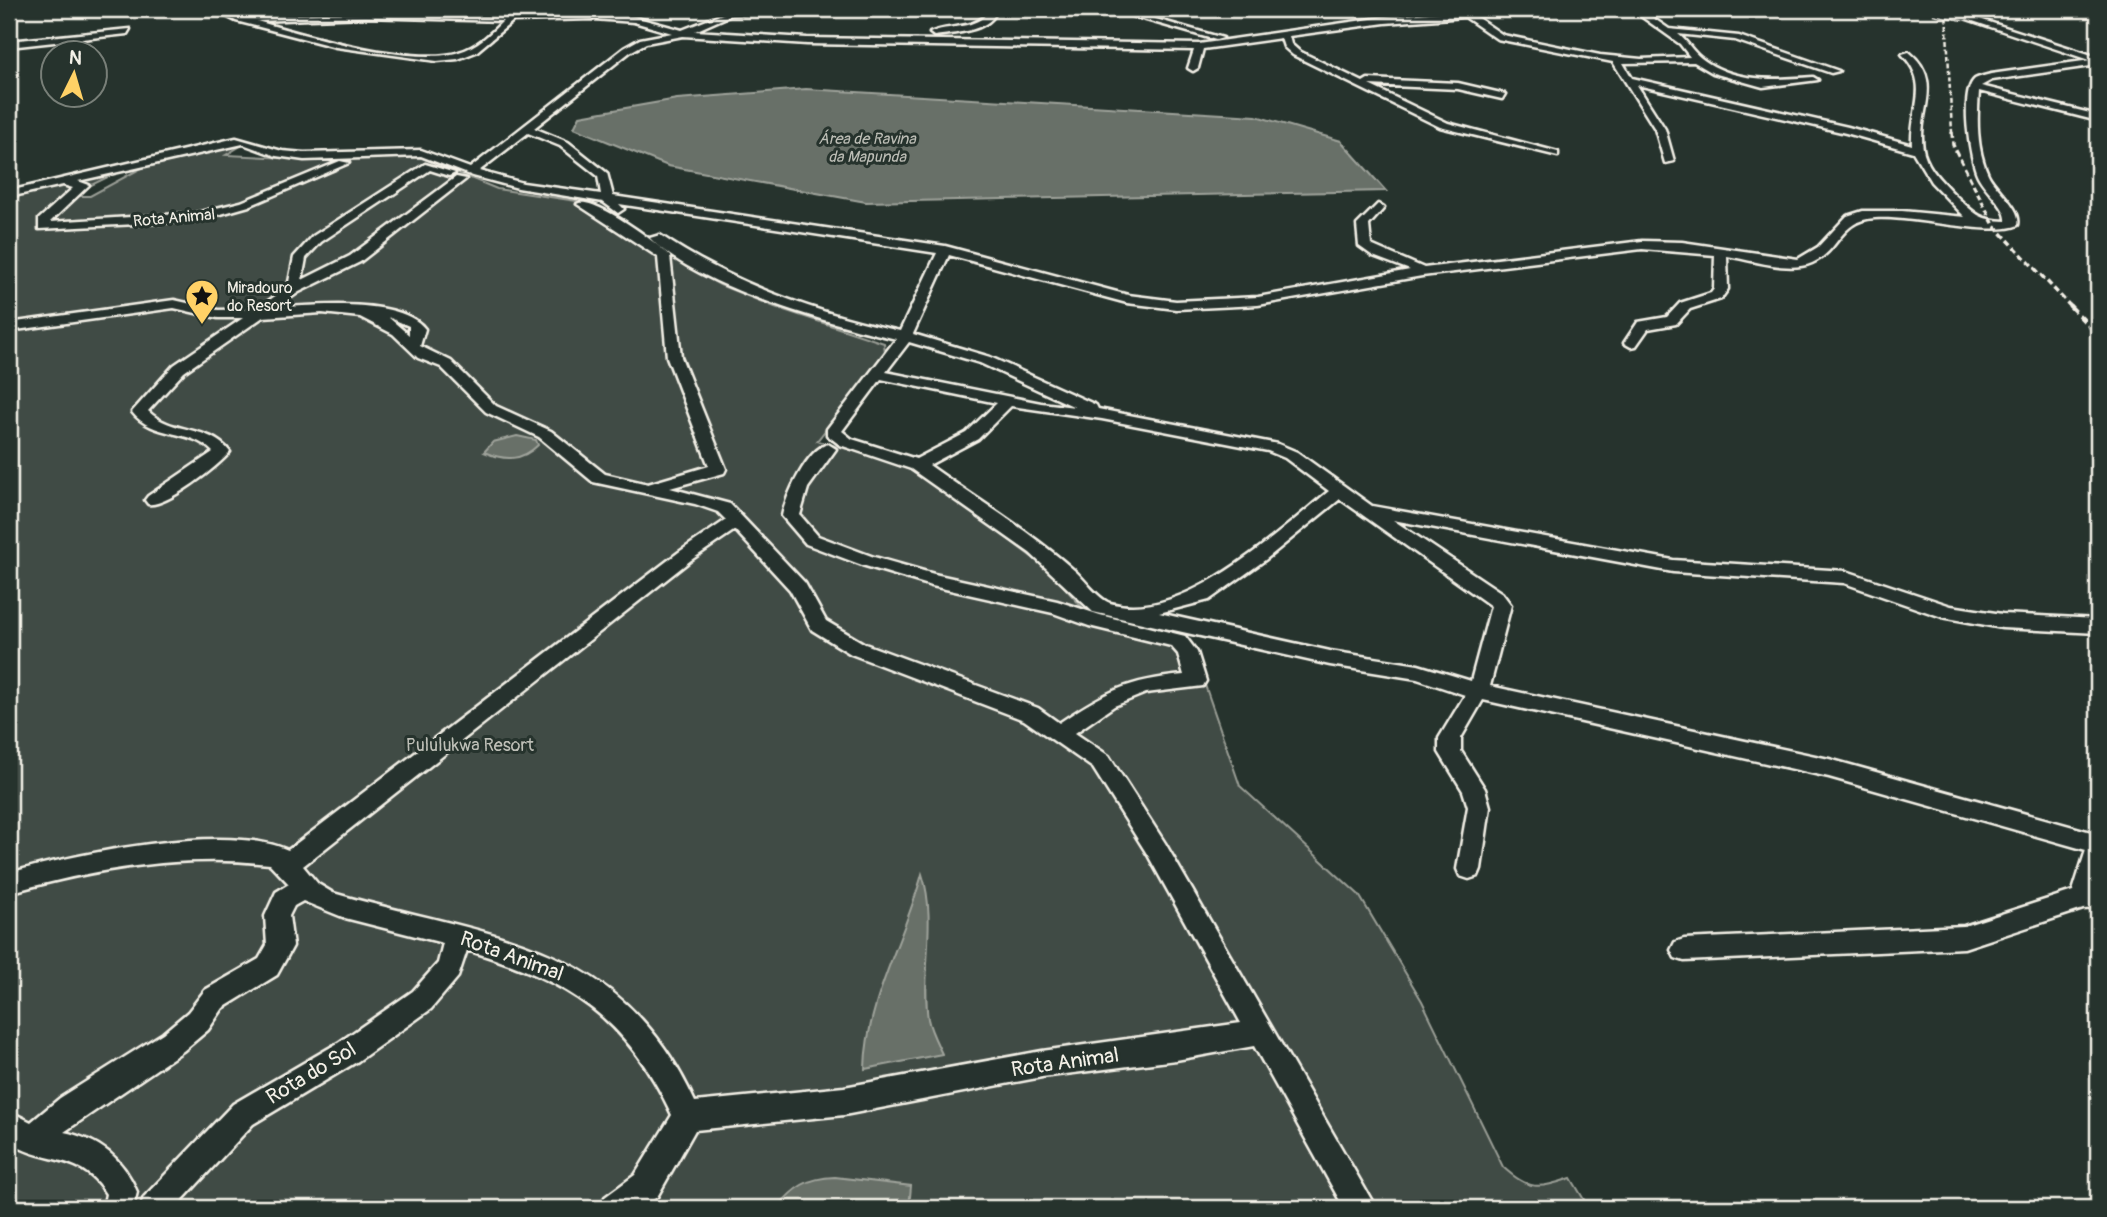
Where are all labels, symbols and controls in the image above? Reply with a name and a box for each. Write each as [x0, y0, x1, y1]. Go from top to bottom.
north arrow [38, 38, 108, 108]
text: N [68, 46, 83, 71]
water label: Área de Ravina da Mapunda [818, 129, 917, 167]
street label: Rota Animal [132, 204, 216, 232]
place icon: Miradouro do Resort [183, 277, 221, 326]
place label: Miradouro do Resort [227, 278, 293, 316]
park label: Pululukwa Resort [406, 734, 535, 757]
street label: Rota Animal [456, 925, 567, 988]
street label: Rota do Sol [261, 1036, 361, 1111]
street label: Rota Animal [1010, 1042, 1121, 1083]

